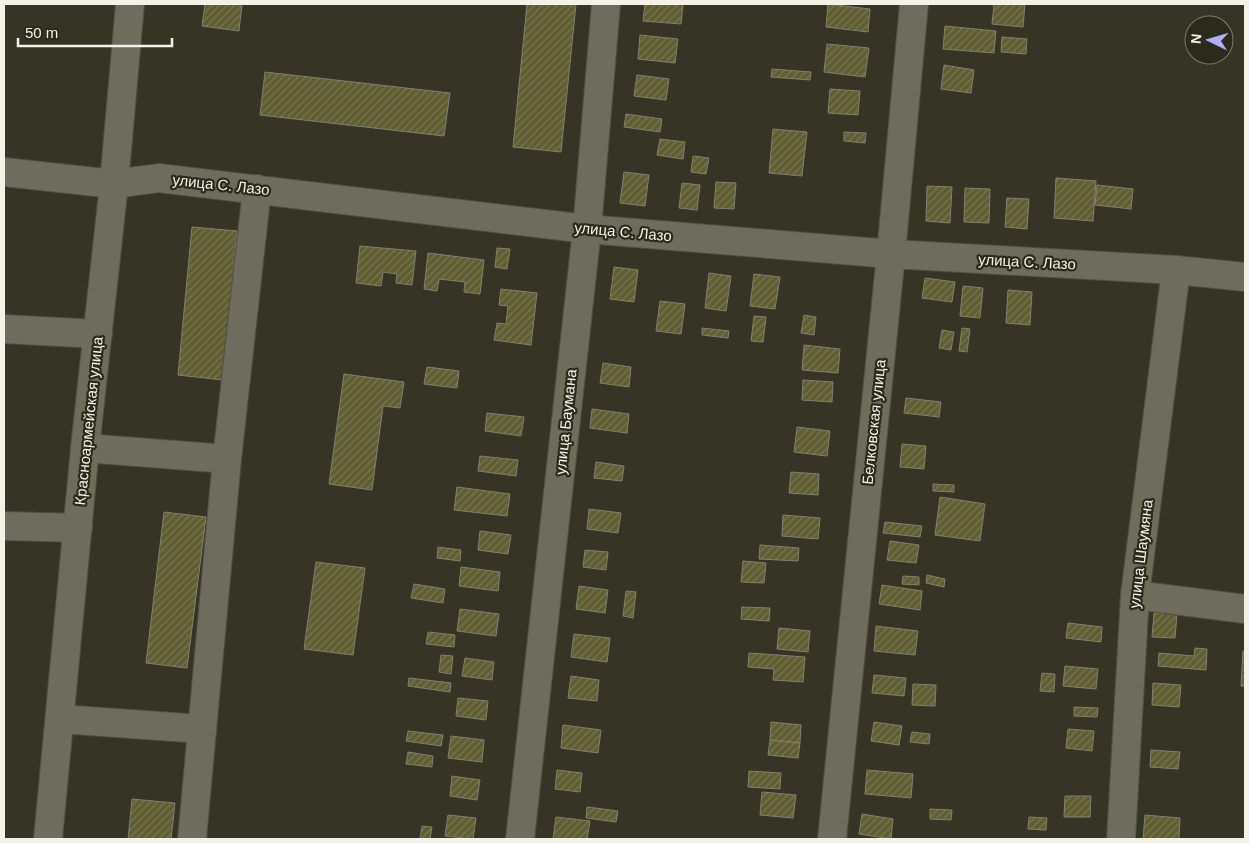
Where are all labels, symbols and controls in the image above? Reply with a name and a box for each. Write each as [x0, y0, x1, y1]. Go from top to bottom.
scale bar [18, 15, 171, 47]
north arrow [1184, 15, 1234, 65]
text: 50 m [25, 24, 58, 41]
text: N [1188, 33, 1204, 45]
street label: улица С. Лазо [172, 171, 270, 198]
street label: улица С. Лазо [574, 219, 672, 244]
street label: улица С. Лазо [978, 250, 1076, 273]
street label: Красноармейская улица [71, 335, 106, 506]
street label: Белковская улица [858, 358, 889, 485]
street label: улица Баумана [552, 368, 580, 476]
street label: улица Шаумяна [1125, 498, 1156, 609]

